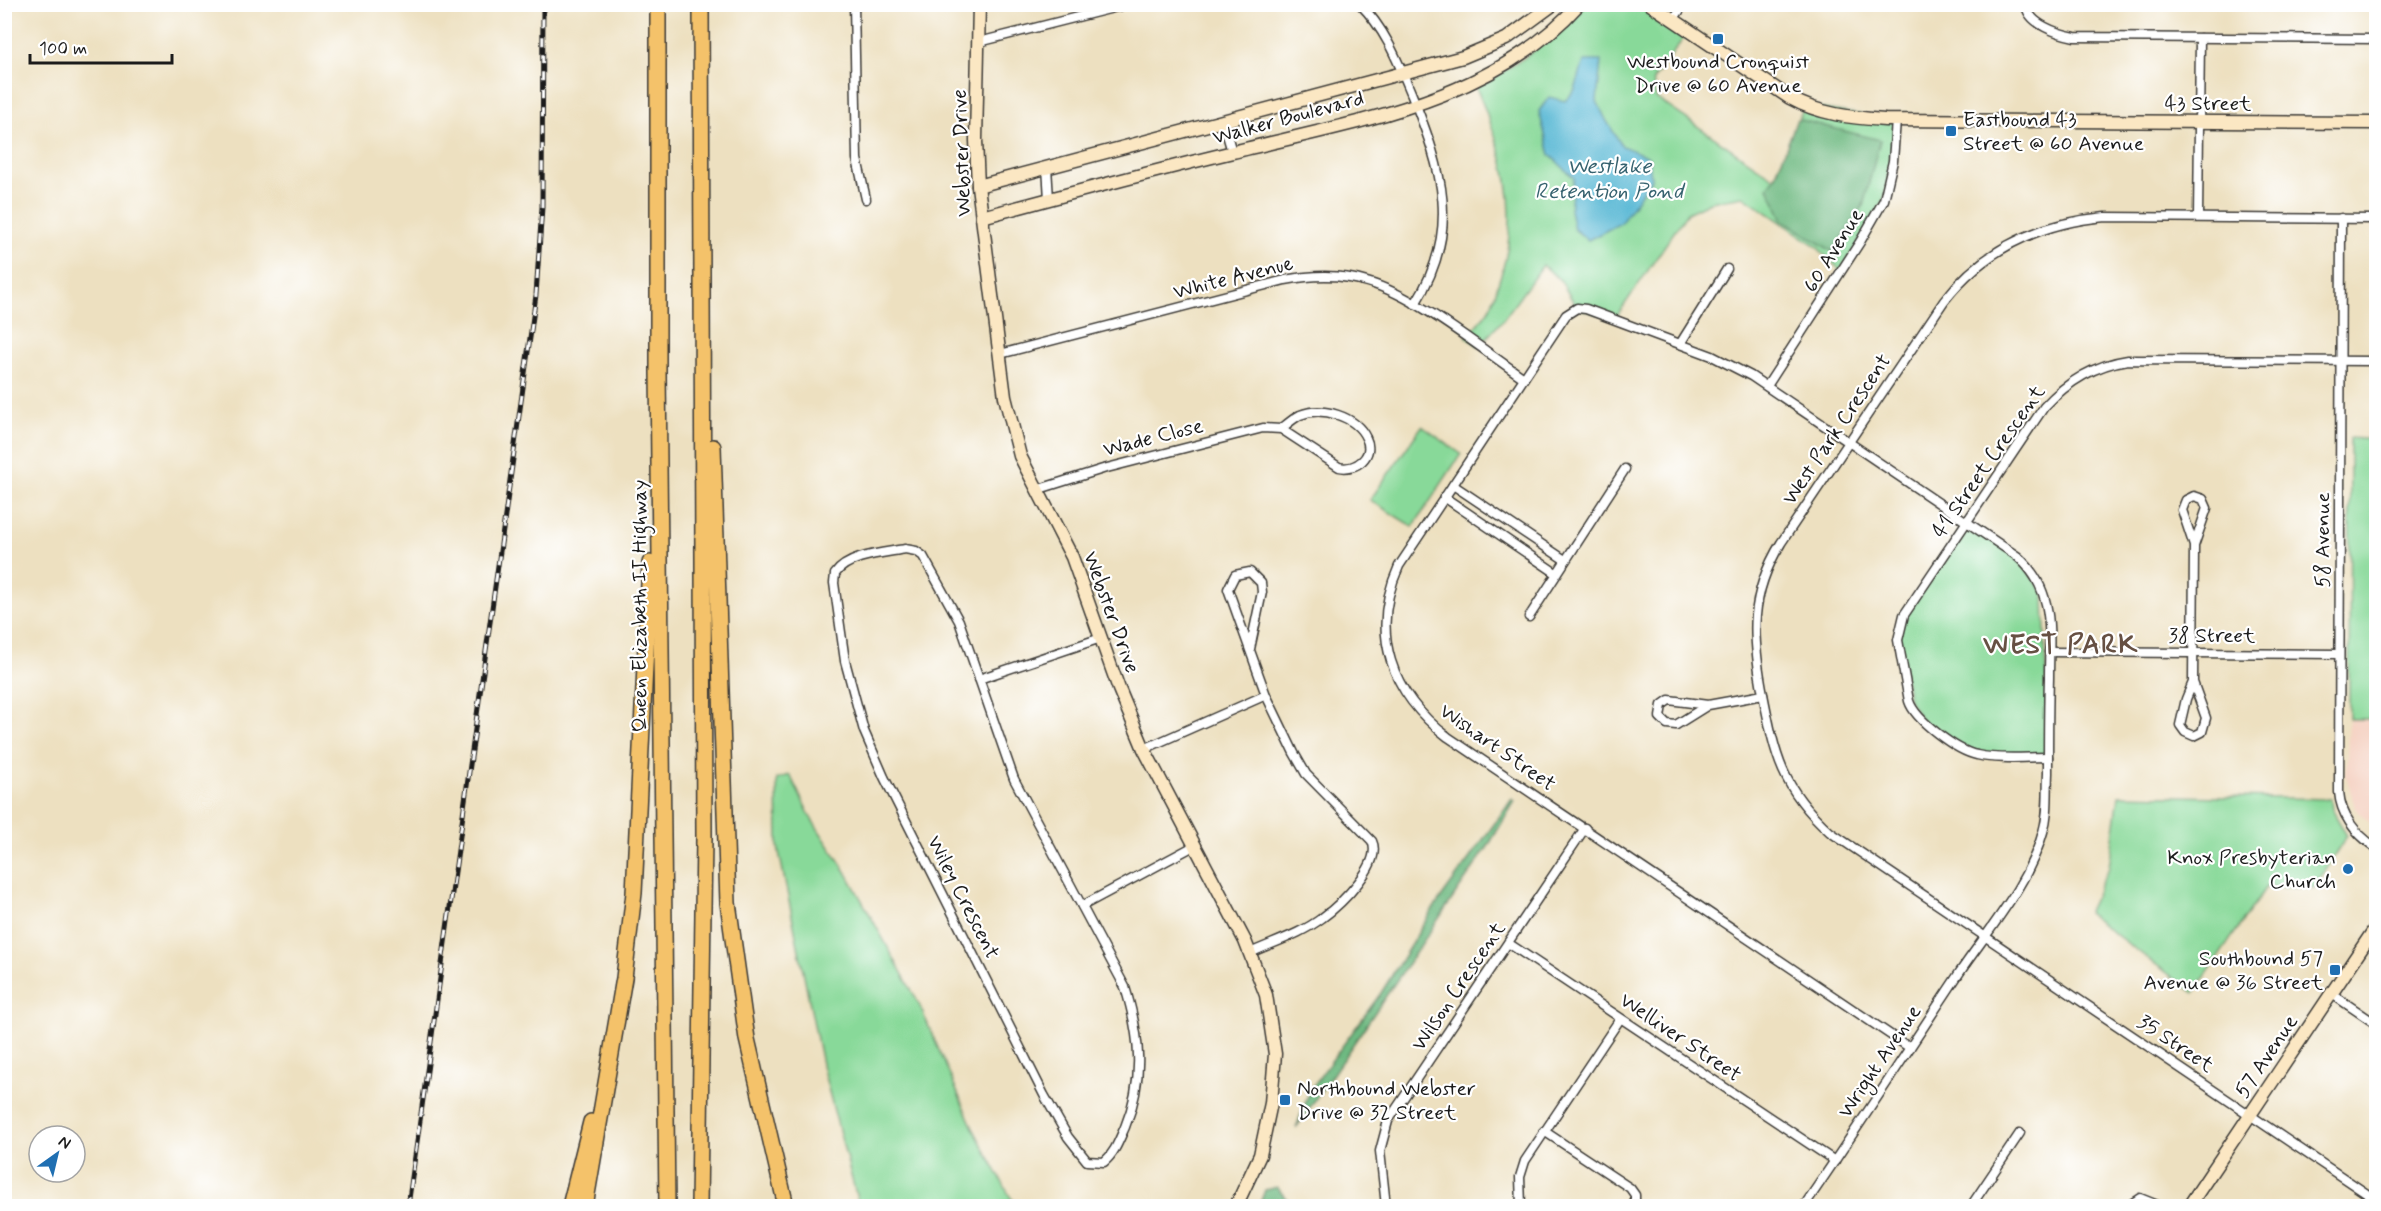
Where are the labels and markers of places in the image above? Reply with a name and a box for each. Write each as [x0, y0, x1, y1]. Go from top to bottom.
marker: Westbound Cronquist Drive @ 60 Avenue [1711, 32, 1725, 46]
place label: Westbound Cronquist Drive @ 60 Avenue [1627, 48, 1810, 100]
place label: Eastbound 43 Street @ 60 Avenue [1963, 106, 2144, 158]
marker: Eastbound 43 Street @ 60 Avenue [1944, 124, 1958, 138]
place label: Knox Presbyterian Church [2167, 844, 2336, 896]
marker: Knox Presbyterian Church [2341, 862, 2355, 876]
place label: Southbound 57 Avenue @ 36 Street [2144, 945, 2324, 997]
marker: Southbound 57 Avenue @ 36 Street [2328, 963, 2342, 977]
place label: Northbound Webster Drive @ 32 Street [1297, 1075, 1476, 1127]
marker: Northbound Webster Drive @ 32 Street [1278, 1093, 1292, 1107]

